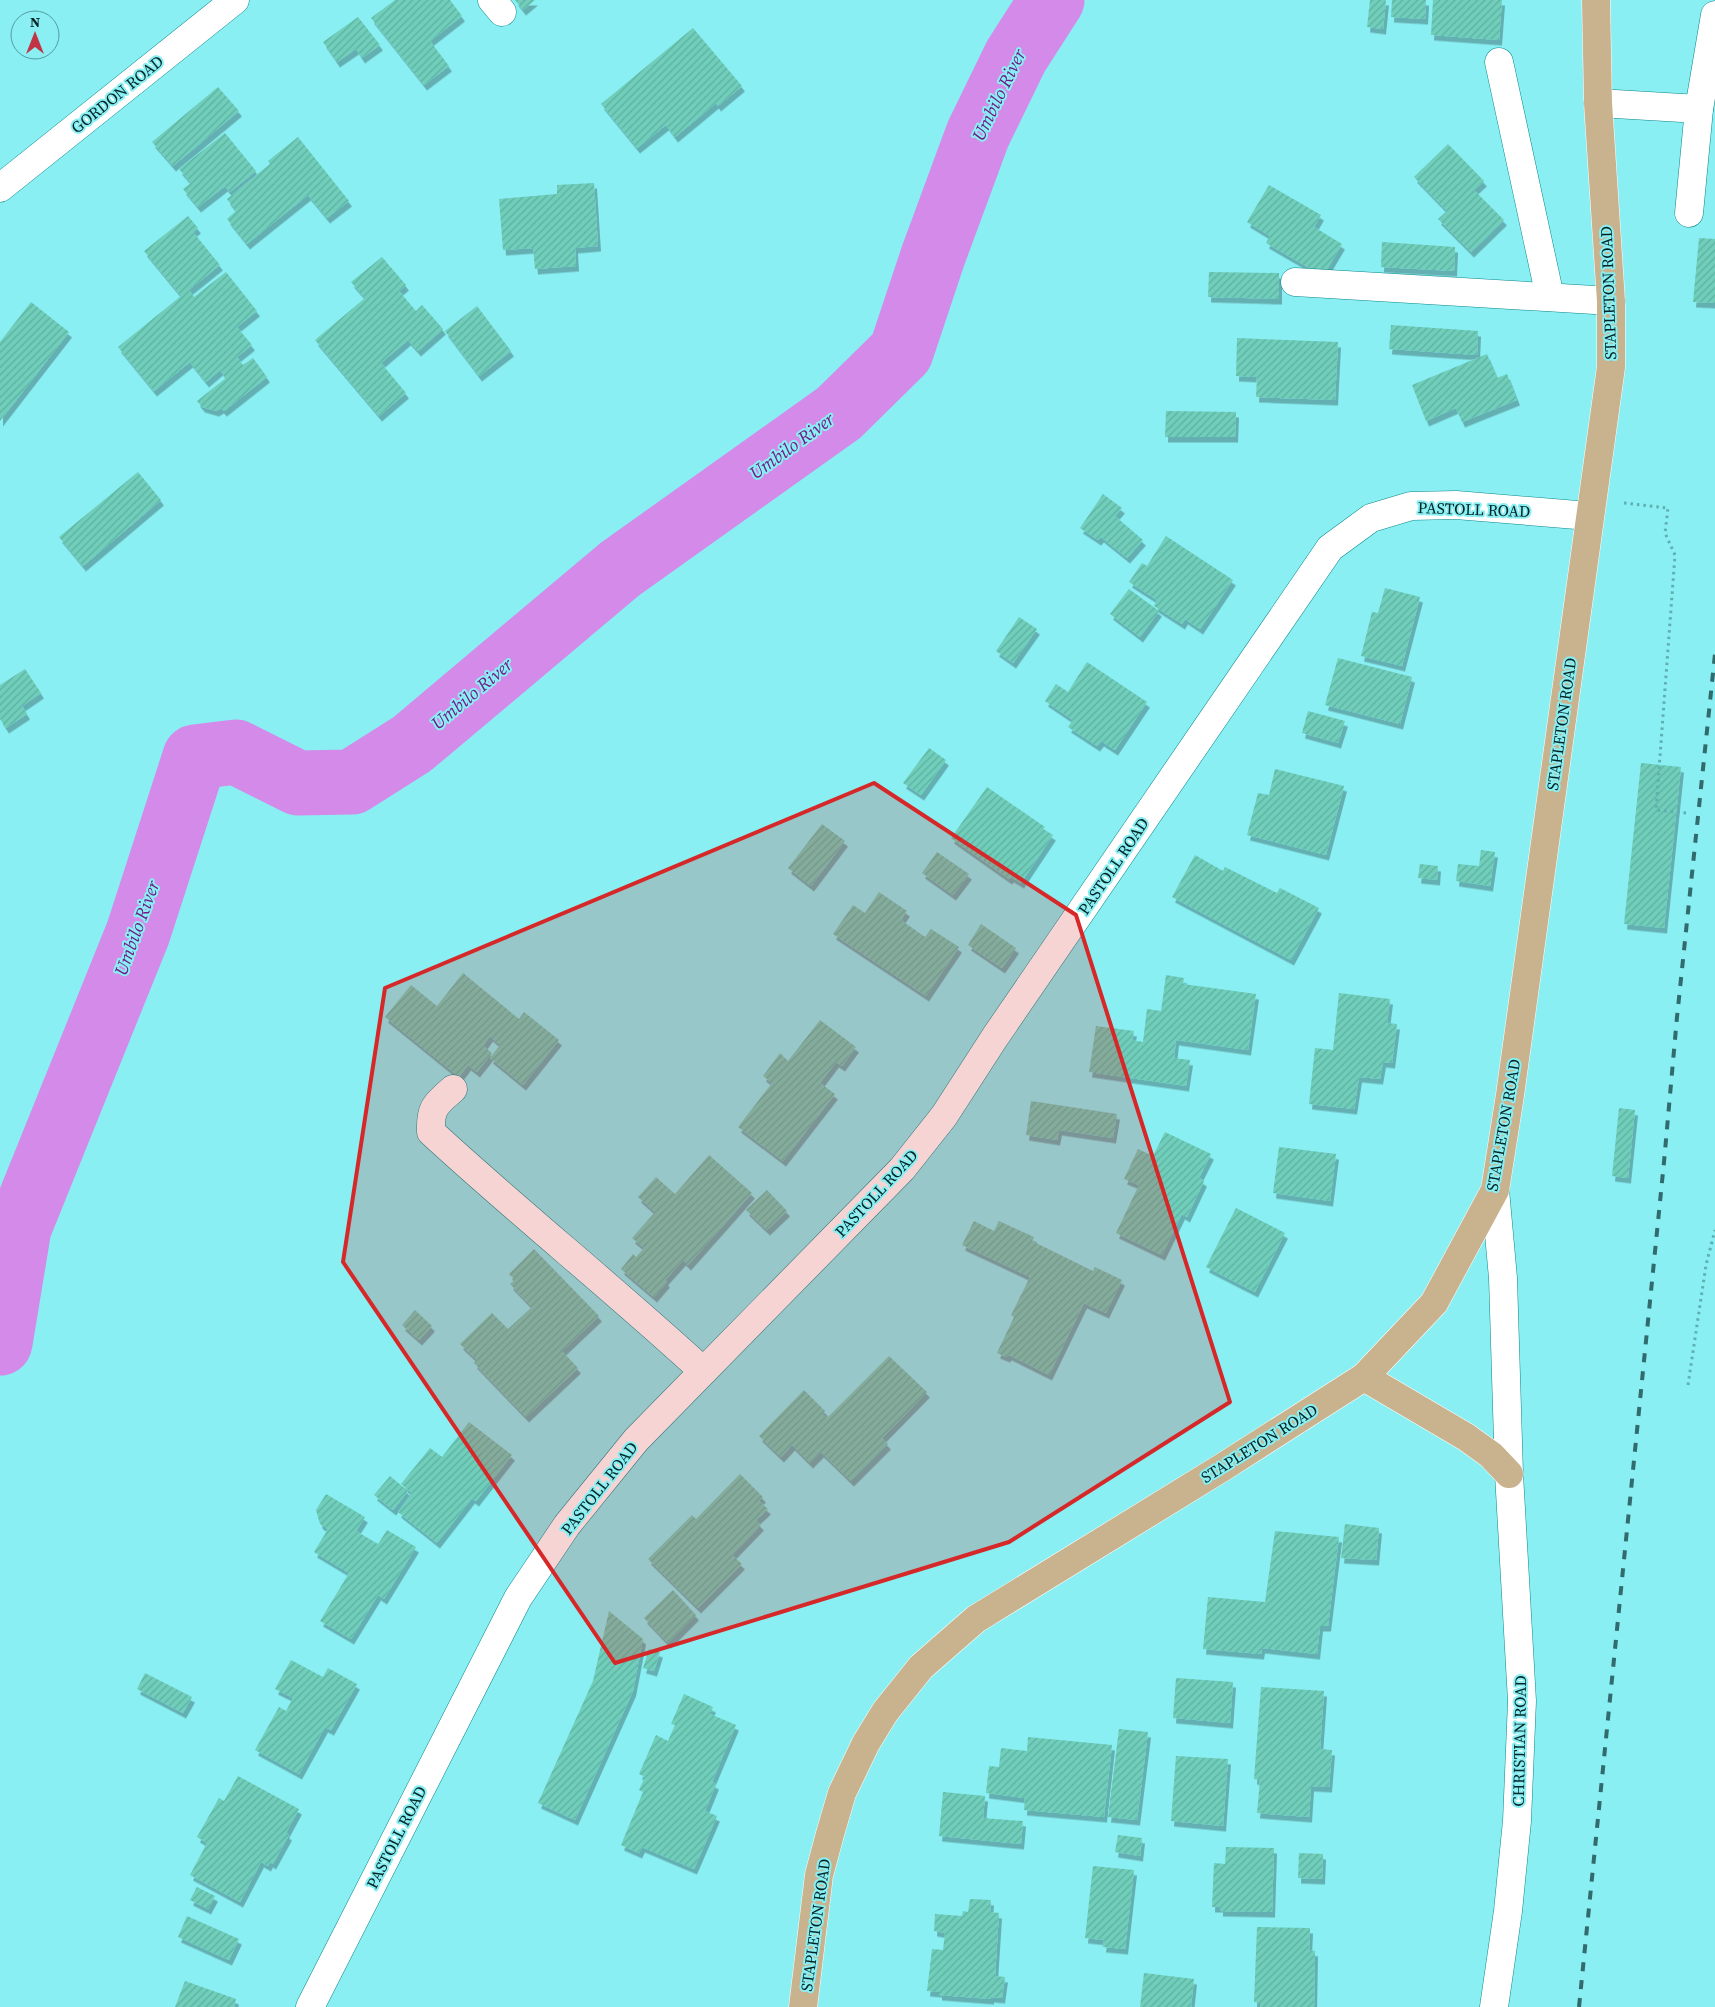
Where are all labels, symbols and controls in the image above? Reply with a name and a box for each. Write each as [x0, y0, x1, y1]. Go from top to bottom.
north arrow [10, 10, 60, 60]
text: N [30, 12, 40, 32]
water label: Umbilo River [966, 44, 1032, 145]
street label: GORDON ROAD [66, 50, 168, 138]
street label: STAPLETON ROAD [1595, 226, 1621, 360]
water label: Umbilo River [744, 406, 840, 485]
street label: PASTOLL ROAD [1417, 496, 1531, 522]
water label: Umbilo River [426, 652, 518, 735]
street label: STAPLETON ROAD [1541, 656, 1581, 792]
street label: PASTOLL ROAD [1072, 813, 1154, 919]
water label: Umbilo River [108, 876, 166, 979]
street label: STAPLETON ROAD [1481, 1057, 1525, 1193]
street label: PASTOLL ROAD [830, 1144, 922, 1242]
street label: STAPLETON ROAD [1196, 1398, 1322, 1488]
street label: PASTOLL ROAD [556, 1437, 642, 1539]
street label: CHRISTIAN ROAD [1507, 1675, 1531, 1807]
street label: PASTOLL ROAD [361, 1782, 431, 1892]
street label: STAPLETON ROAD [795, 1857, 835, 1993]

